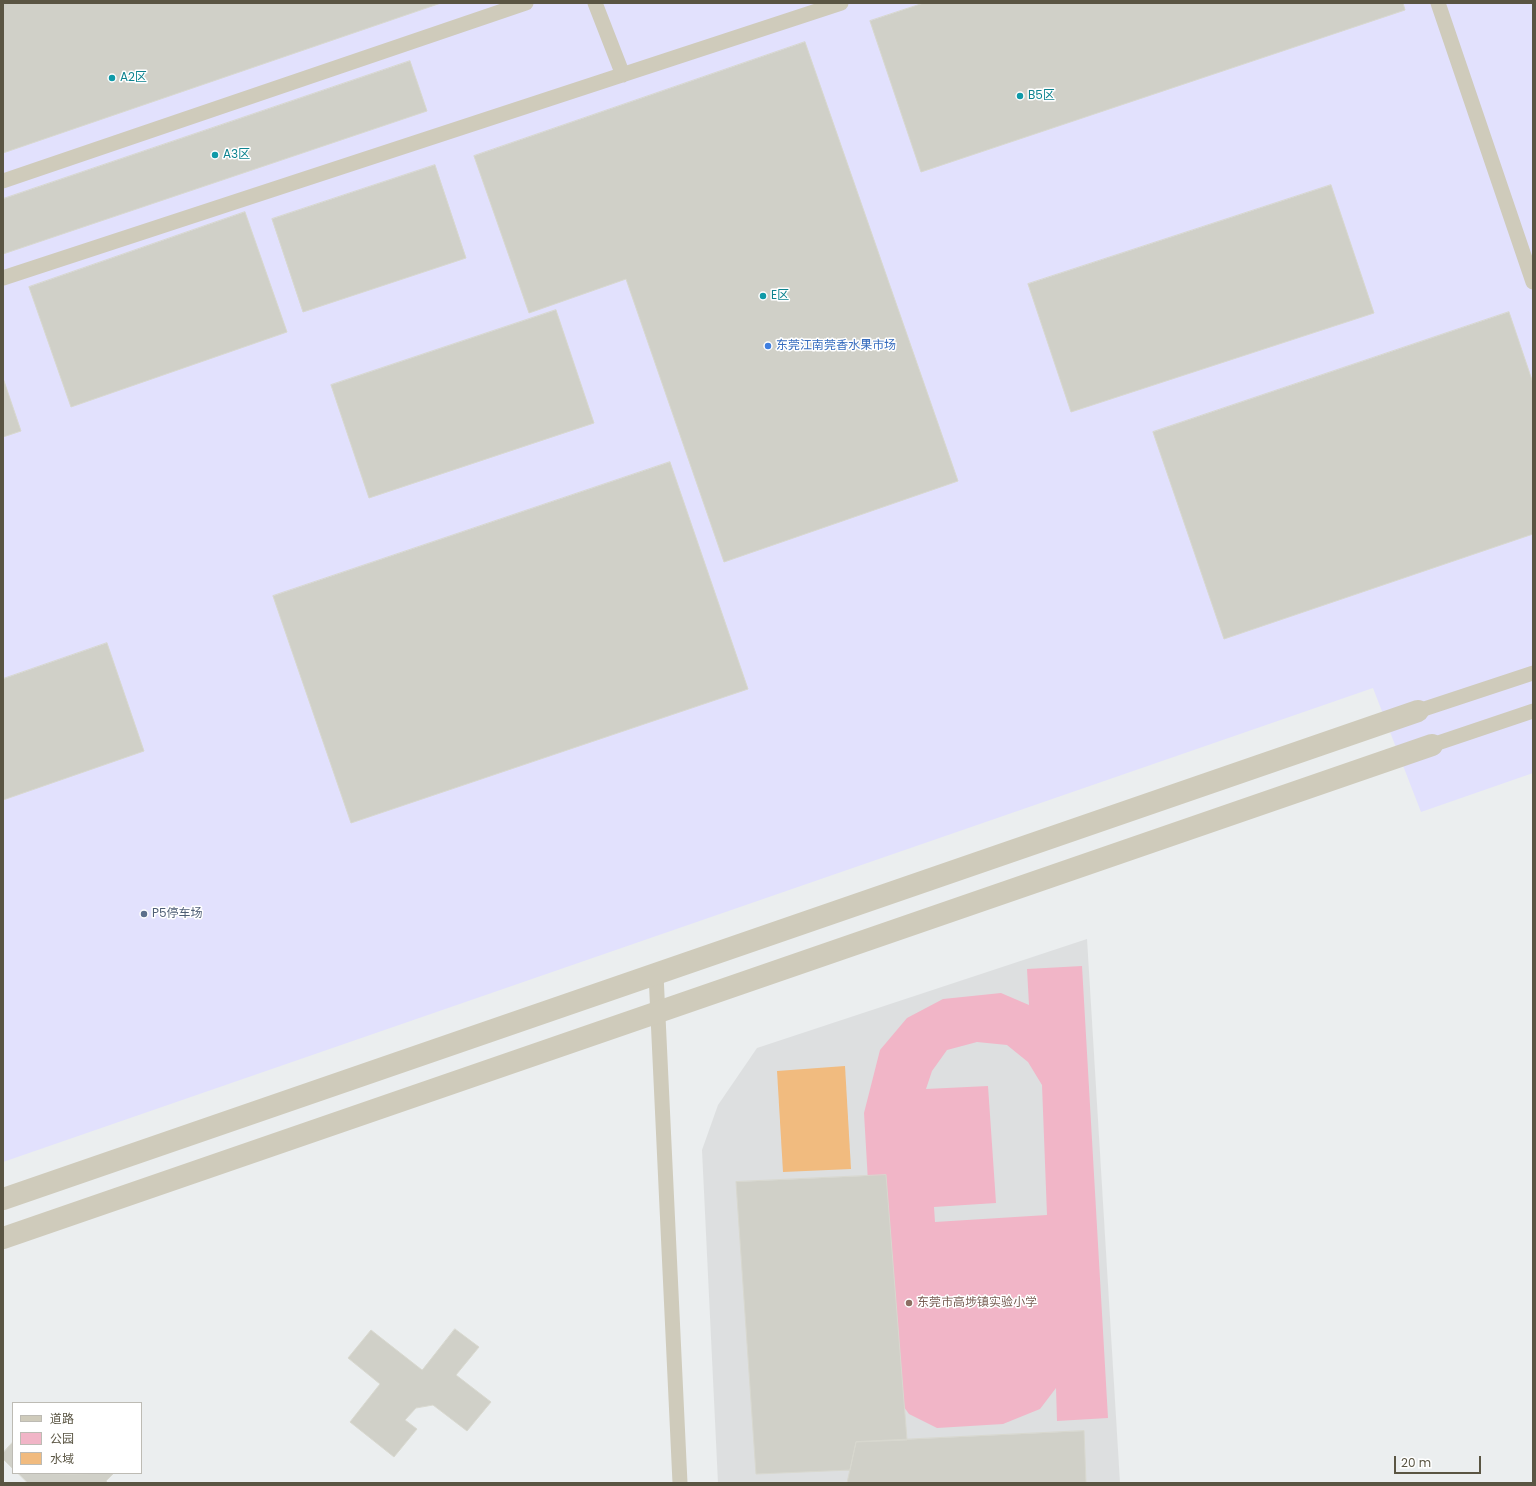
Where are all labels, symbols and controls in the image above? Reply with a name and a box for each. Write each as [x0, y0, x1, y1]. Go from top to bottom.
place label: A2区 [120, 71, 147, 85]
marker: A2区 [107, 73, 117, 83]
place label: B5区 [1028, 89, 1055, 103]
marker: B5区 [1015, 91, 1025, 101]
place label: A3区 [223, 148, 250, 162]
marker: A3区 [210, 150, 220, 160]
place label: E区 [771, 289, 789, 303]
marker: E区 [758, 291, 768, 301]
place label: 东莞江南莞香水果市场 [776, 339, 896, 353]
marker: 东莞江南莞香水果市场 [763, 341, 773, 351]
place label: P5停车场 [152, 907, 202, 921]
marker: P5停车场 [139, 909, 149, 919]
place label: 东莞市高埗镇实验小学 [917, 1296, 1037, 1310]
marker: 东莞市高埗镇实验小学 [904, 1298, 914, 1308]
legend [12, 1402, 142, 1474]
text: 道路 [50, 1410, 74, 1427]
text: 公园 [50, 1430, 74, 1447]
scale bar [1396, 1448, 1483, 1474]
text: 水域 [50, 1450, 74, 1467]
text: 20 m [1401, 1454, 1431, 1471]

